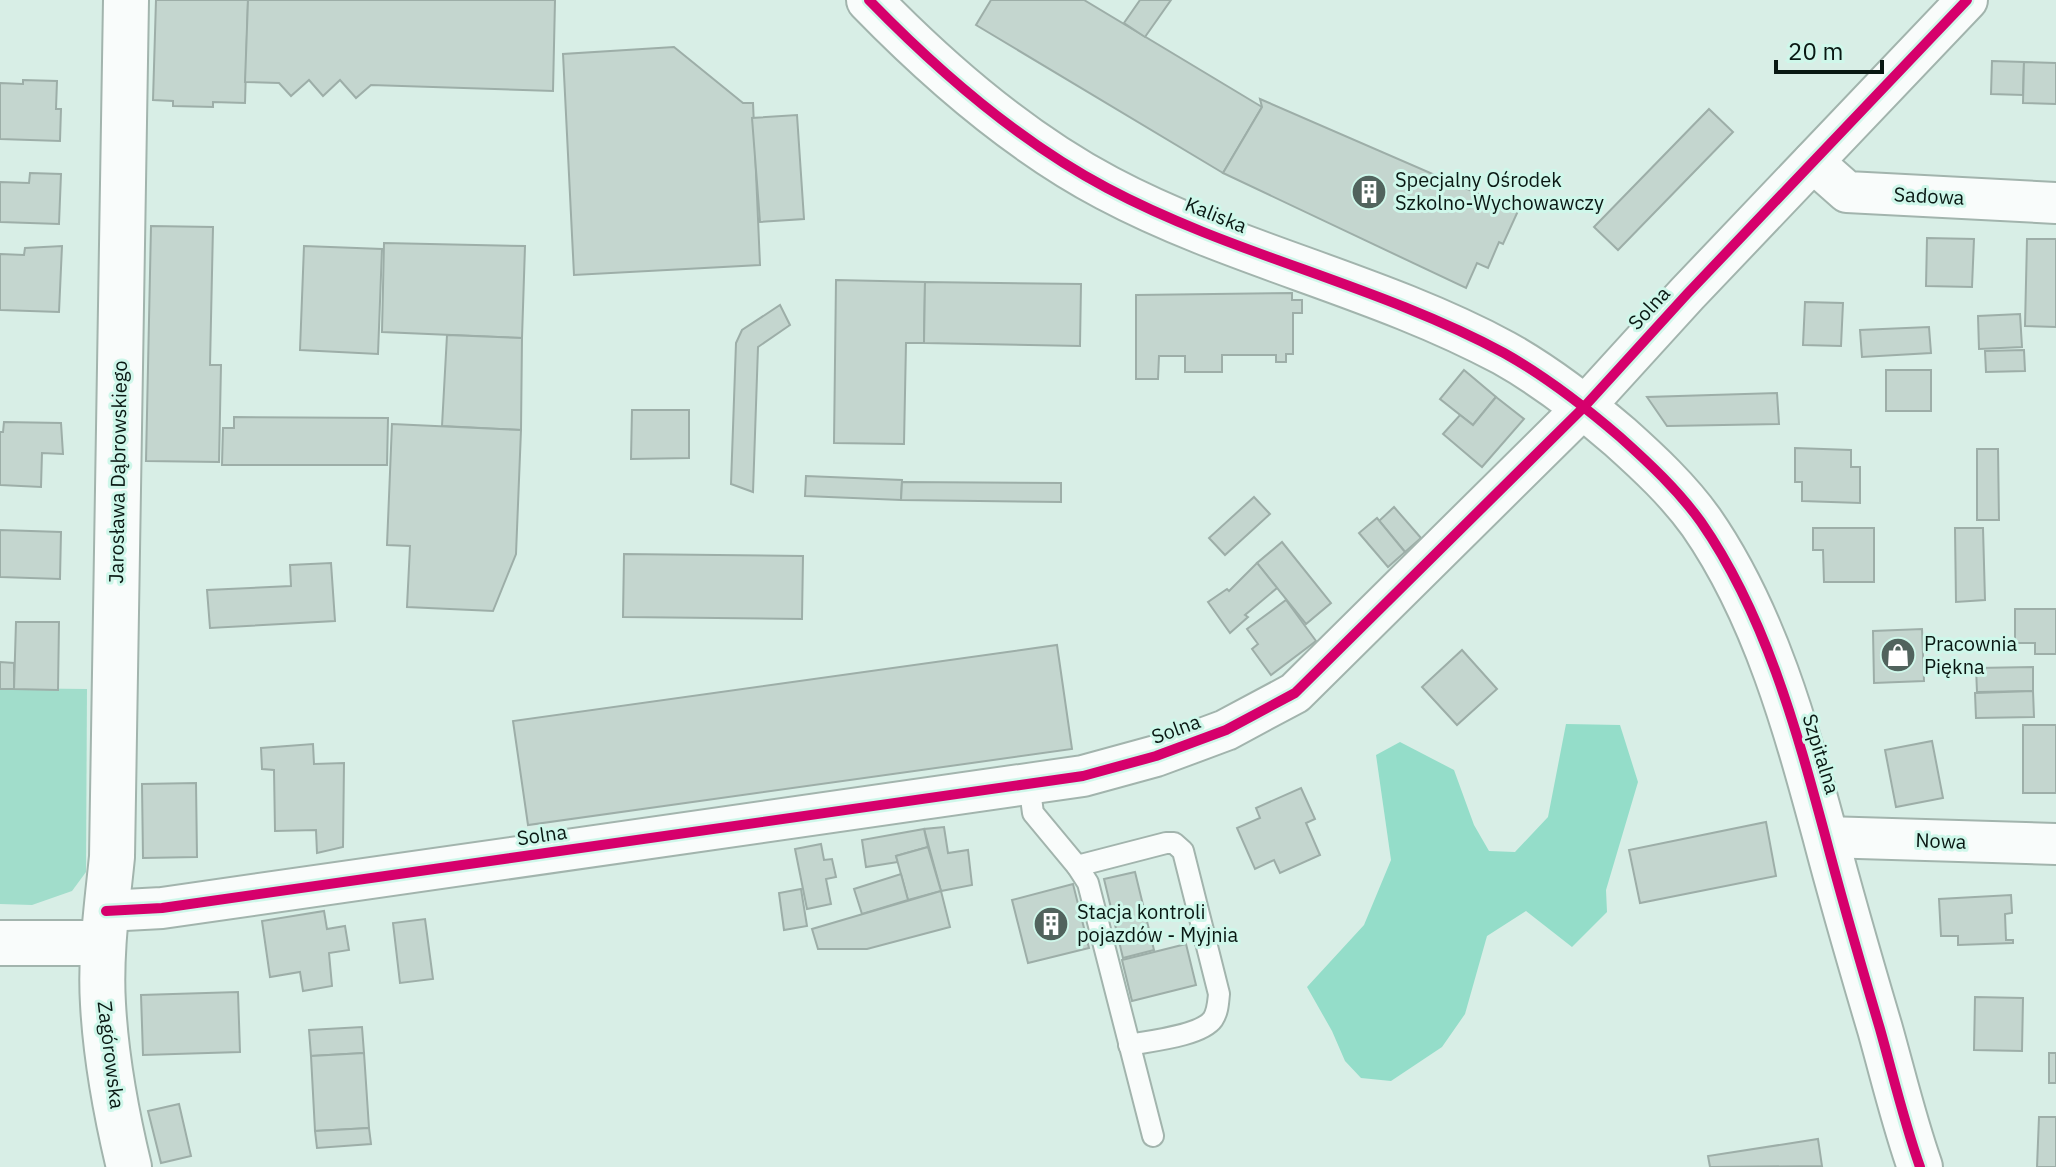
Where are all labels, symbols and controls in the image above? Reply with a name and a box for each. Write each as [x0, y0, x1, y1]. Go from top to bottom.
scale bar [1776, 24, 1882, 74]
text: 20 m [1788, 35, 1843, 67]
place label: Specjalny Ośrodek Szkolno-Wychowawczy [1395, 166, 1604, 216]
building icon: Specjalny Ośrodek Szkolno-Wychowawczy [1350, 173, 1388, 211]
street label: Sadowa [1893, 180, 1965, 211]
street label: Kaliska [1181, 190, 1251, 239]
street label: Solna [1622, 280, 1676, 335]
street label: Jarosława Dąbrowskiego [102, 360, 133, 584]
place label: Pracownia Piękna [1924, 630, 2018, 680]
shop icon: Pracownia Piękna [1879, 636, 1917, 674]
street label: Solna [1148, 707, 1204, 750]
street label: Szpitalna [1796, 710, 1847, 798]
street label: Solna [515, 818, 569, 851]
street label: Nowa [1915, 826, 1967, 855]
place label: Stacja kontroli pojazdów - Myjnia [1077, 898, 1239, 948]
building icon: Stacja kontroli pojazdów - Myjnia [1032, 905, 1070, 943]
street label: Zagórowska [91, 999, 132, 1111]

